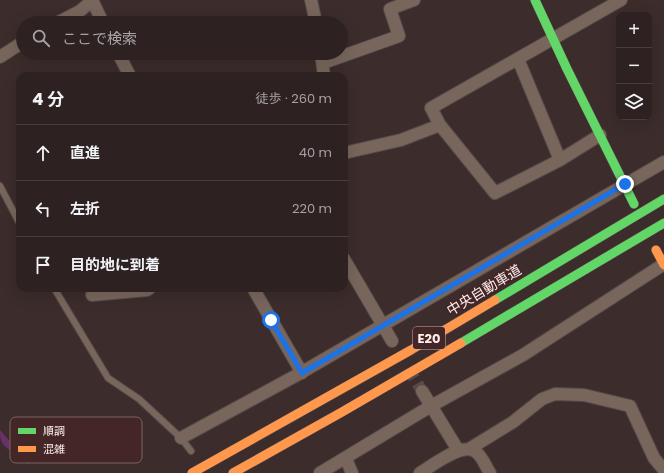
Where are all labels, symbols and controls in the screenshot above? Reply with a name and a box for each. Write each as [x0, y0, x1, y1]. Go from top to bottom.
map controls [616, 12, 652, 120]
button: + [616, 12, 652, 48]
search box [16, 16, 348, 60]
icon: search [30, 27, 52, 49]
text: ここで検索 [62, 28, 137, 49]
button: − [616, 48, 652, 84]
button: layers [616, 84, 652, 120]
text: 4 分 [32, 87, 64, 111]
text: 徒歩 · 260 m [256, 89, 332, 108]
icon: ahead [32, 142, 54, 164]
text: 直進 [70, 142, 100, 163]
text: 40 m [299, 143, 332, 162]
route end [616, 175, 634, 193]
icon: left [32, 198, 54, 220]
text: 左折 [70, 198, 100, 219]
text: 220 m [292, 199, 332, 218]
icon: arrive [32, 254, 54, 276]
text: 目的地に到着 [70, 254, 160, 275]
street label: 中央自動車道 [443, 260, 525, 320]
route start [262, 311, 280, 329]
road number: E20 [413, 327, 445, 349]
legend [10, 417, 142, 463]
text: 順調 [43, 423, 65, 439]
text: 混雑 [43, 441, 65, 457]

